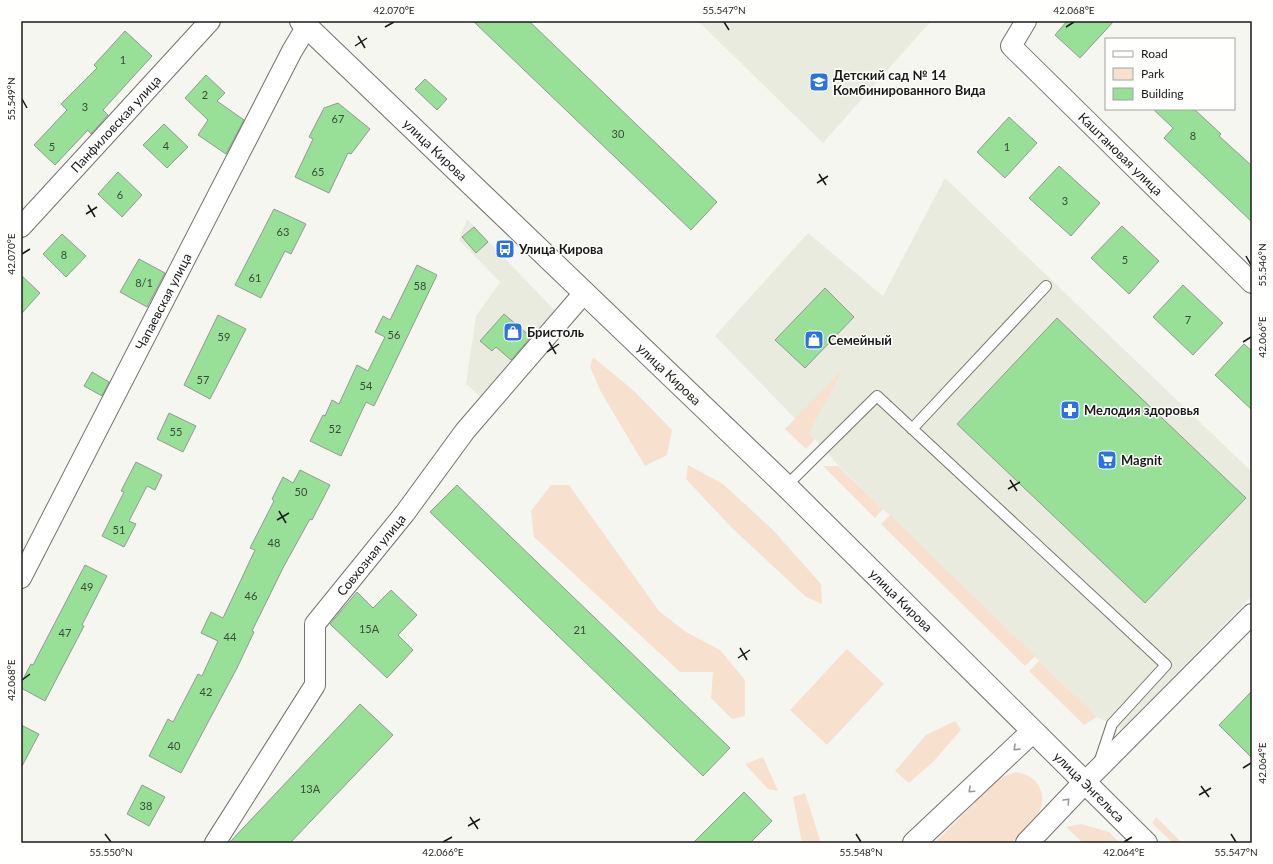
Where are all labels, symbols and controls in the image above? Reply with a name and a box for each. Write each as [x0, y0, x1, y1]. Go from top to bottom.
text: 42.070°E [373, 4, 415, 16]
text: 55.547°N [702, 4, 746, 16]
text: 42.068°E [1053, 4, 1095, 16]
legend [1105, 38, 1235, 110]
text: Road [1141, 46, 1168, 61]
house number: 1 [120, 53, 126, 66]
text: Park [1141, 66, 1165, 81]
place label: Детский сад № 14 Комбинированного Вида [833, 67, 986, 98]
school or university icon: Детский сад № 14 Комбинированного Вида [808, 71, 830, 93]
street label: Панфиловская улица [67, 72, 164, 176]
text: 55.549°N [5, 77, 17, 121]
text: Building [1141, 86, 1184, 101]
house number: 2 [202, 88, 208, 101]
house number: 3 [82, 100, 88, 113]
street label: Каштановая улица [1075, 109, 1166, 199]
house number: 67 [332, 112, 344, 125]
street label: улица Кирова [400, 115, 471, 184]
house number: 30 [612, 127, 625, 140]
house number: 8 [1190, 129, 1196, 142]
house number: 4 [163, 139, 170, 152]
house number: 5 [49, 140, 55, 153]
house number: 1 [1004, 140, 1010, 153]
house number: 65 [312, 165, 324, 178]
house number: 6 [117, 188, 123, 201]
house number: 3 [1062, 194, 1068, 207]
house number: 63 [277, 225, 289, 238]
text: 42.070°E [5, 233, 17, 275]
bus stop icon: Улица Кирова [494, 238, 516, 260]
place label: Улица Кирова [518, 241, 603, 257]
text: 55.546°N [1256, 243, 1268, 287]
house number: 8 [61, 248, 67, 261]
street label: Чапаевская улица [132, 250, 195, 353]
house number: 5 [1122, 253, 1128, 266]
house number: 61 [249, 271, 261, 284]
house number: 8/1 [135, 276, 153, 289]
house number: 58 [414, 279, 426, 292]
house number: 7 [1185, 313, 1191, 326]
text: 42.066°E [1256, 316, 1268, 358]
shop icon: Бристоль [502, 321, 524, 343]
place label: Бристоль [527, 324, 585, 340]
house number: 56 [388, 328, 400, 341]
shop icon: Семейный [803, 329, 825, 351]
house number: 59 [218, 330, 230, 343]
place label: Семейный [828, 332, 892, 348]
street label: улица Кирова [634, 340, 704, 408]
house number: 57 [197, 373, 209, 386]
house number: 54 [360, 379, 373, 392]
pharmacy icon: Мелодия здоровья [1059, 399, 1081, 421]
place label: Мелодия здоровья [1084, 402, 1199, 418]
house number: 52 [329, 422, 341, 435]
house number: 55 [170, 425, 182, 438]
supermarket icon: Magnit [1096, 449, 1118, 471]
place label: Magnit [1121, 452, 1162, 468]
house number: 50 [295, 485, 308, 498]
street label: Совхозная улица [333, 511, 409, 599]
house number: 51 [113, 523, 125, 536]
house number: 48 [268, 536, 280, 549]
street label: улица Кирова [866, 565, 936, 635]
house number: 49 [81, 580, 93, 593]
house number: 46 [245, 589, 257, 602]
house number: 15А [359, 622, 380, 635]
house number: 21 [574, 623, 586, 636]
house number: 47 [59, 626, 71, 639]
house number: 44 [224, 630, 237, 643]
text: 42.068°E [5, 659, 17, 701]
house number: 42 [200, 685, 212, 698]
house number: 40 [168, 739, 181, 752]
text: 42.064°E [1256, 742, 1268, 784]
one-way arrow [1013, 743, 1021, 751]
street label: улица Энгельса [1051, 748, 1128, 825]
house number: 13А [300, 782, 321, 795]
one-way arrow [968, 785, 976, 793]
one-way arrow [1062, 798, 1070, 806]
house number: 38 [140, 799, 152, 812]
text: 55.550°N [89, 846, 133, 858]
text: 42.066°E [422, 846, 464, 858]
text: 55.548°N [839, 846, 883, 858]
text: 42.064°E [1103, 846, 1145, 858]
text: 55.547°N [1214, 846, 1258, 858]

